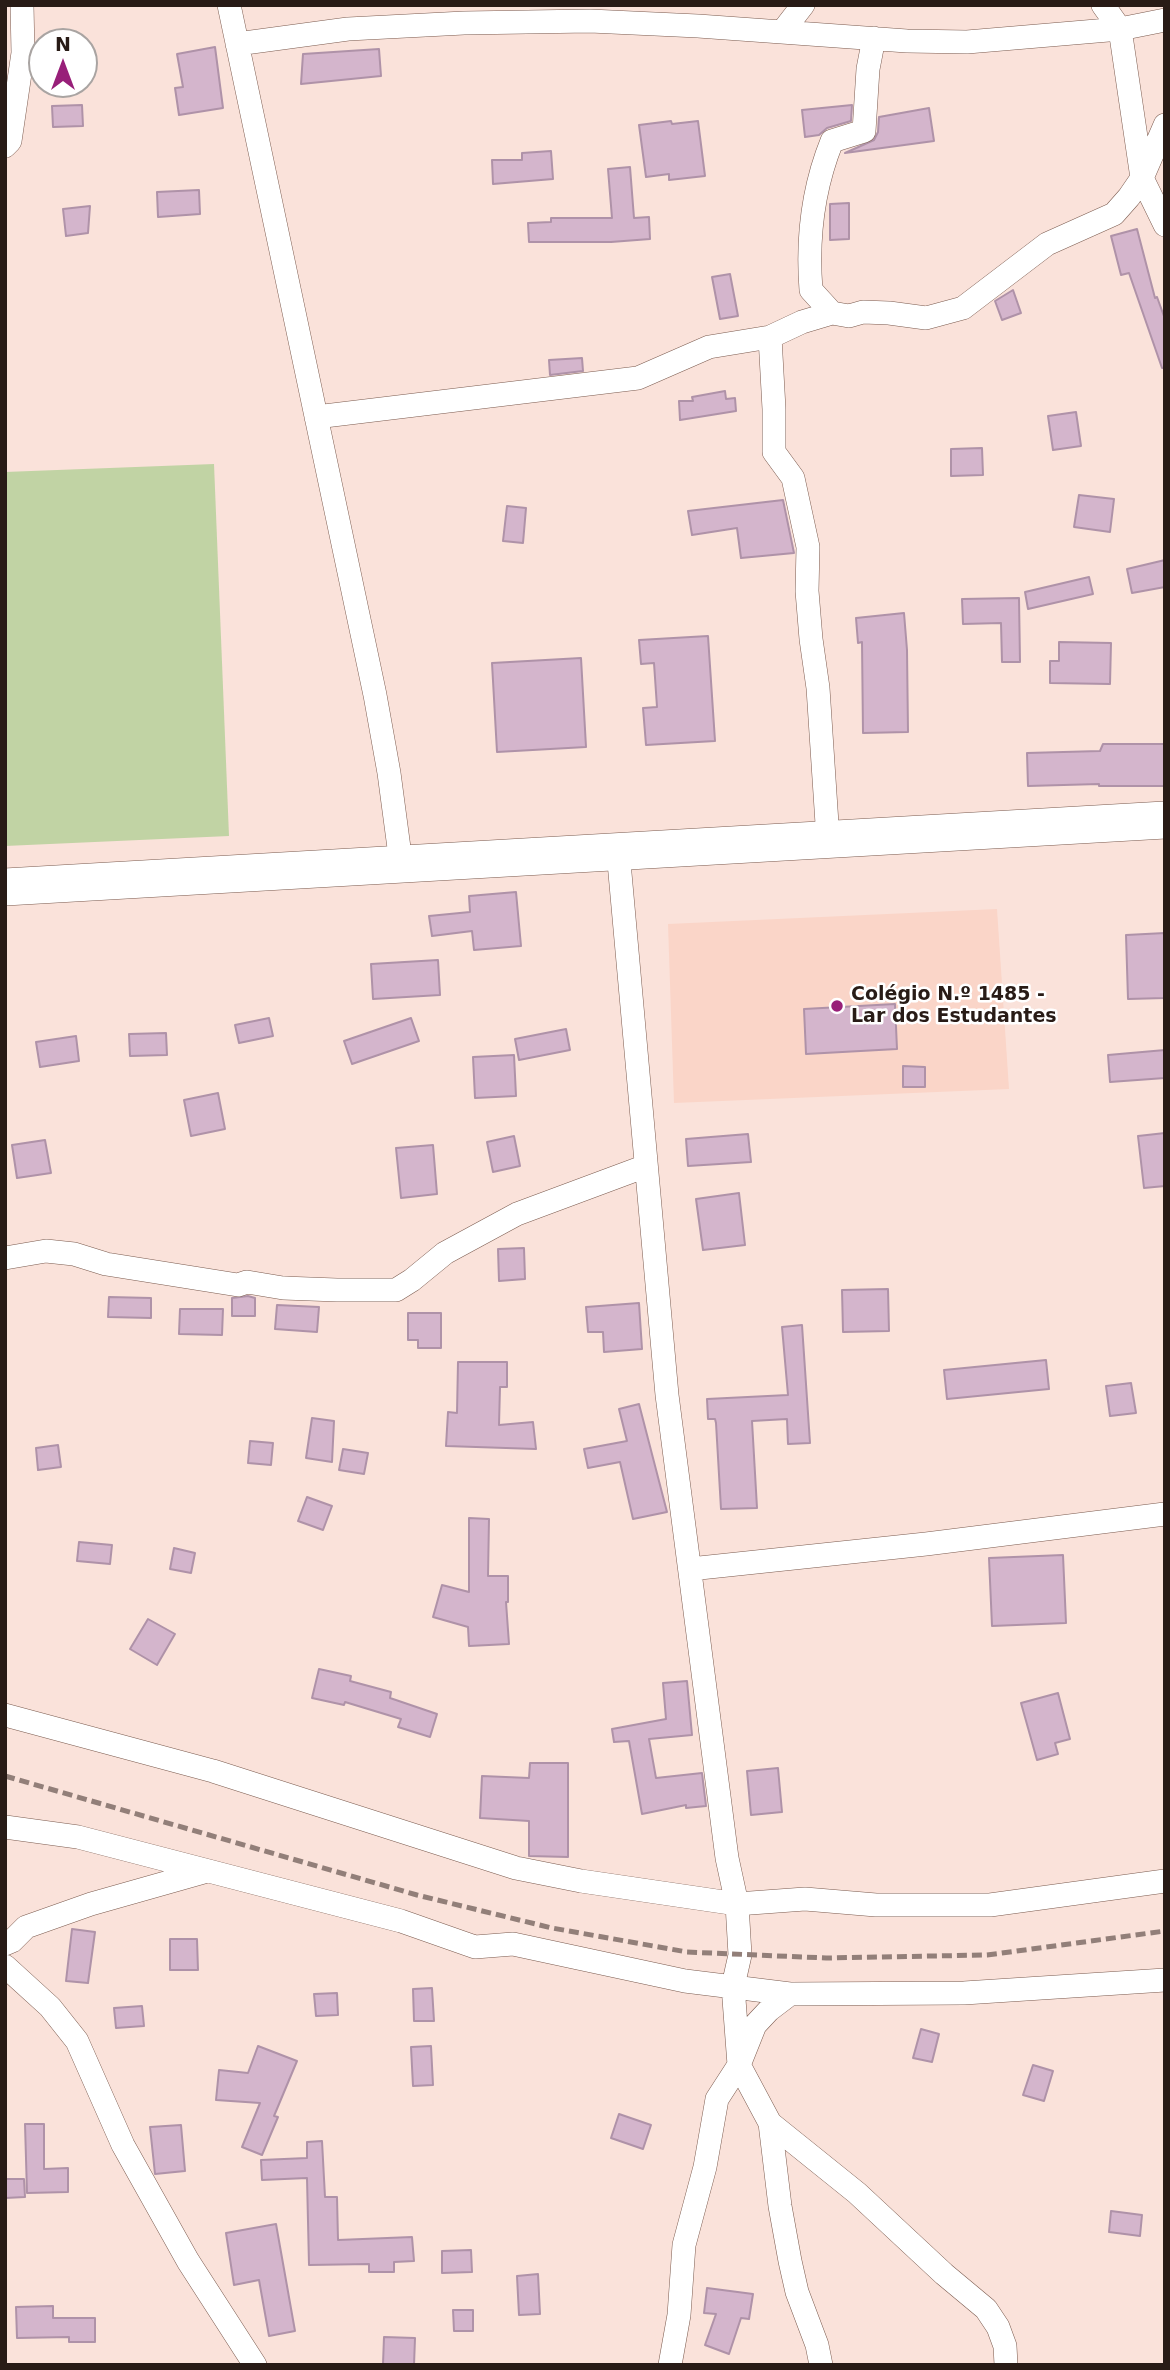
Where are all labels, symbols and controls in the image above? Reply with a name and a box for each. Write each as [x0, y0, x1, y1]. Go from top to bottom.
north arrow [28, 28, 98, 98]
text: N [55, 33, 71, 55]
place label: Colégio N.º 1485 - Lar dos Estudantes [851, 984, 1057, 1028]
marker: Colégio N.º 1485 - Lar dos Estudantes [829, 998, 845, 1014]

